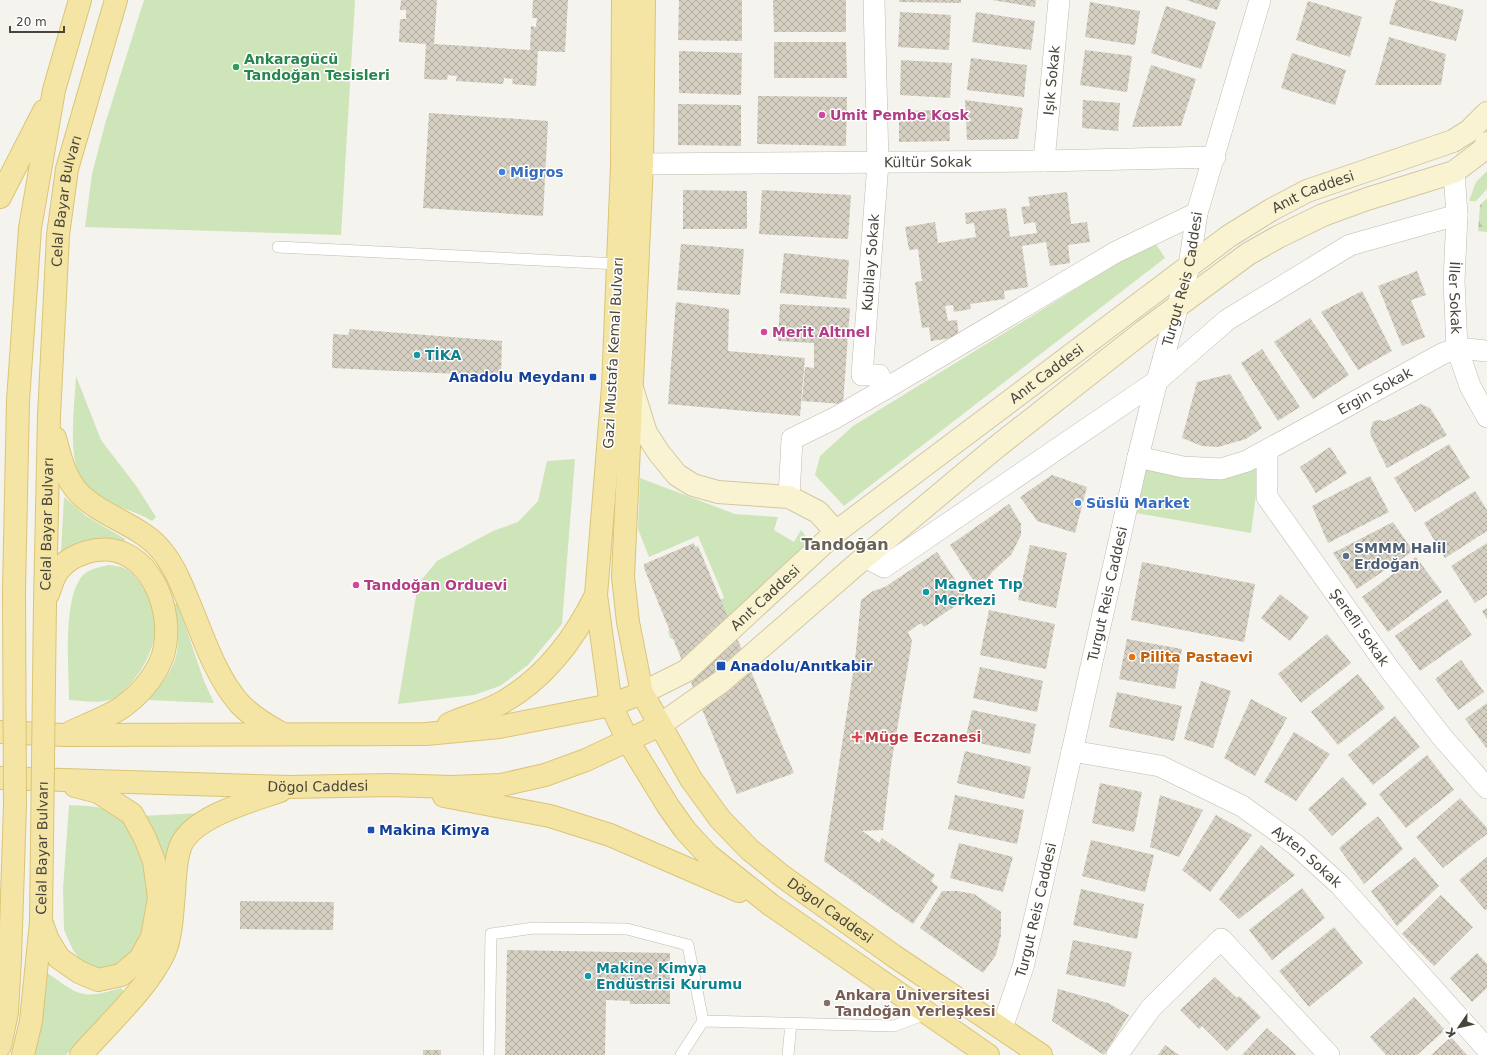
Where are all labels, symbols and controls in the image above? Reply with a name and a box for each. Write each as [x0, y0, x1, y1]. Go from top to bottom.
scale bar [10, 8, 64, 34]
text: 20 m [16, 15, 47, 29]
street label: Işık Sokak [1040, 44, 1063, 116]
place label: Ankaragücü Tandoğan Tesisleri [244, 51, 390, 83]
marker: Ankaragücü Tandoğan Tesisleri [231, 62, 241, 72]
place label: Umit Pembe Kosk [830, 107, 970, 123]
marker: Umit Pembe Kosk [817, 110, 827, 120]
street label: Celal Bayar Bulvarı [48, 133, 84, 267]
street label: Kültür Sokak [884, 154, 973, 170]
place label: Migros [510, 164, 564, 180]
marker: Migros [497, 167, 507, 177]
street label: Anıt Caddesi [1269, 167, 1356, 216]
street label: Turgut Reis Caddesi [1159, 211, 1205, 349]
street label: Kubilay Sokak [859, 212, 882, 311]
street label: Gazi Mustafa Kemal Bulvarı [600, 257, 626, 449]
street label: İller Sokak [1446, 261, 1464, 335]
place label: Merit Altınel [772, 324, 870, 340]
marker: Merit Altınel [759, 327, 769, 337]
street label: Anıt Caddesi [1006, 341, 1086, 407]
place label: TİKA [425, 347, 462, 363]
marker: TİKA [412, 350, 422, 360]
street label: Ergin Sokak [1335, 364, 1415, 418]
place label: Anadolu Meydanı [449, 369, 585, 385]
marker: Anadolu Meydanı [588, 372, 598, 382]
street label: Celal Bayar Bulvarı [37, 457, 56, 591]
place label: Süslü Market [1086, 495, 1190, 511]
marker: Süslü Market [1073, 498, 1083, 508]
street label: Turgut Reis Caddesi [1084, 525, 1130, 664]
district label: Tandoğan [801, 535, 889, 554]
place label: SMMM Halil Erdoğan [1354, 540, 1446, 572]
marker: SMMM Halil Erdoğan [1341, 551, 1351, 561]
street label: Anıt Caddesi [727, 562, 803, 634]
place label: Magnet Tıp Merkezi [934, 576, 1023, 608]
place label: Tandoğan Orduevi [364, 577, 507, 593]
marker: Tandoğan Orduevi [351, 580, 361, 590]
street label: Şerefli Sokak [1327, 586, 1393, 670]
marker: Magnet Tıp Merkezi [921, 587, 931, 597]
place label: Pilita Pastaevi [1140, 649, 1253, 665]
marker: Pilita Pastaevi [1127, 652, 1137, 662]
place label: Anadolu/Anıtkabir [730, 658, 873, 674]
marker: Anadolu/Anıtkabir [715, 660, 727, 672]
place label: Müge Eczanesi [865, 729, 981, 745]
marker: Müge Eczanesi [852, 732, 862, 742]
street label: Dögol Caddesi [267, 777, 369, 795]
street label: Celal Bayar Bulvarı [33, 781, 51, 915]
place label: Makina Kimya [379, 822, 490, 838]
street label: Ayten Sokak [1269, 823, 1346, 891]
marker: Makina Kimya [366, 825, 376, 835]
street label: Turgut Reis Caddesi [1012, 841, 1059, 980]
street label: Dögol Caddesi [784, 874, 876, 946]
place label: Makine Kimya Endüstrisi Kurumu [596, 960, 742, 992]
marker: Makine Kimya Endüstrisi Kurumu [583, 971, 593, 981]
place label: Ankara Üniversitesi Tandoğan Yerleşkesi [835, 986, 996, 1019]
marker: Ankara Üniversitesi Tandoğan Yerleşkesi [822, 998, 832, 1008]
north arrow [1439, 1007, 1479, 1047]
text: K [1443, 1025, 1459, 1039]

